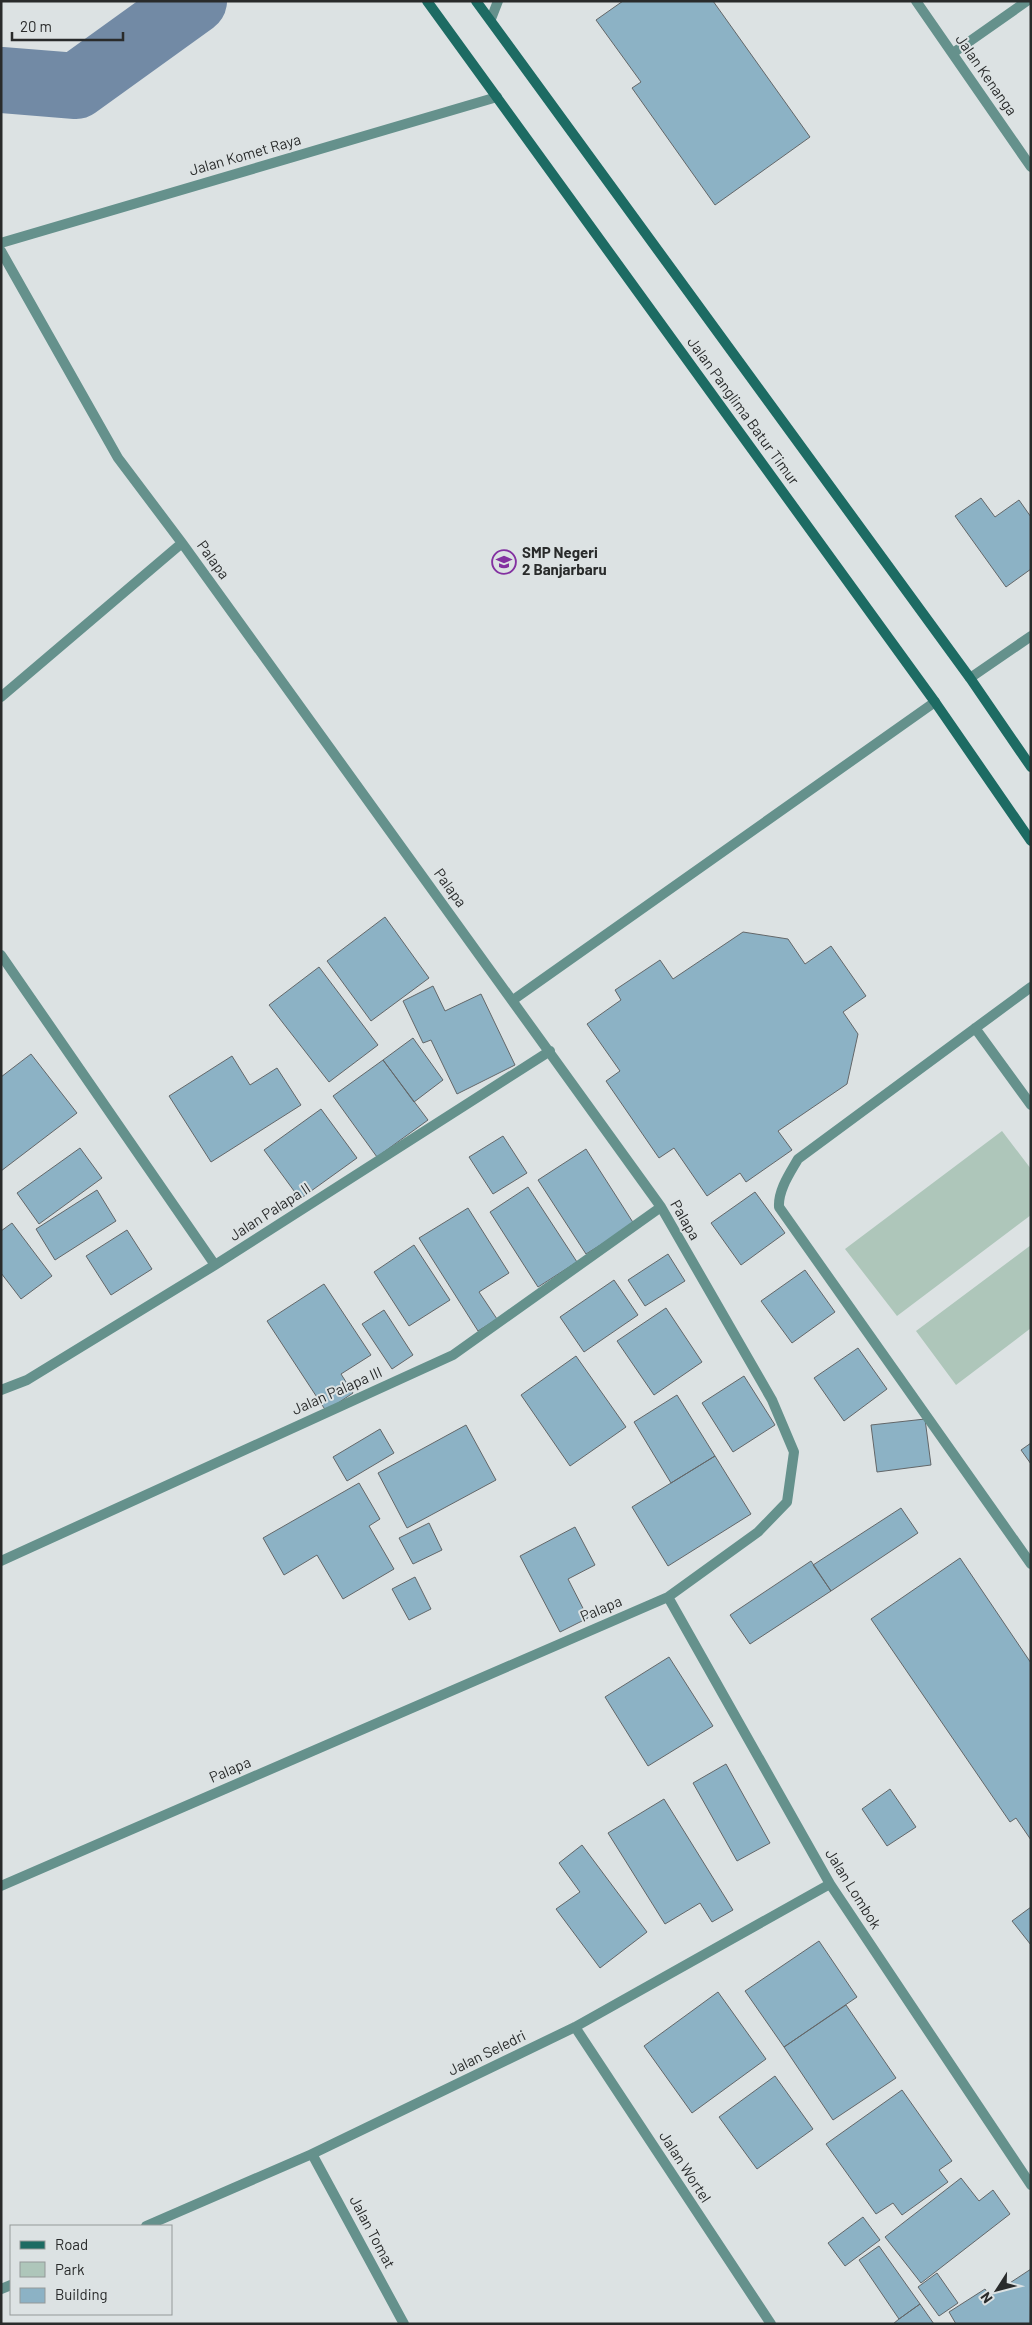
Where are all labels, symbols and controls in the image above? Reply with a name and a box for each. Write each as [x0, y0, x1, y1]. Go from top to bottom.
scale bar [12, 10, 124, 42]
text: 20 m [20, 17, 52, 35]
street label: Jalan Kenanga [952, 30, 1021, 118]
street label: Jalan Komet Raya [187, 129, 303, 179]
street label: Jalan Panglima Batur Timur [684, 333, 804, 488]
street label: Palapa [194, 537, 234, 582]
place label: SMP Negeri 2 Banjarbaru [522, 543, 607, 578]
school or university icon: SMP Negeri 2 Banjarbaru [491, 549, 517, 575]
street label: Palapa [431, 865, 471, 910]
street label: Jalan Palapa II [226, 1178, 313, 1244]
street label: Palapa [667, 1196, 705, 1243]
street label: Jalan Palapa III [289, 1362, 384, 1418]
street label: Palapa [577, 1591, 624, 1625]
street label: Palapa [206, 1752, 253, 1786]
street label: Jalan Lombok [822, 1845, 886, 1932]
street label: Jalan Seledri [445, 2026, 528, 2079]
street label: Jalan Wortel [656, 2127, 716, 2206]
street label: Jalan Tomat [346, 2192, 400, 2271]
legend [10, 2225, 172, 2315]
text: Road [55, 2235, 88, 2253]
text: Park [55, 2260, 85, 2278]
north arrow [972, 2265, 1022, 2315]
text: Building [55, 2285, 108, 2303]
text: N [976, 2289, 996, 2307]

